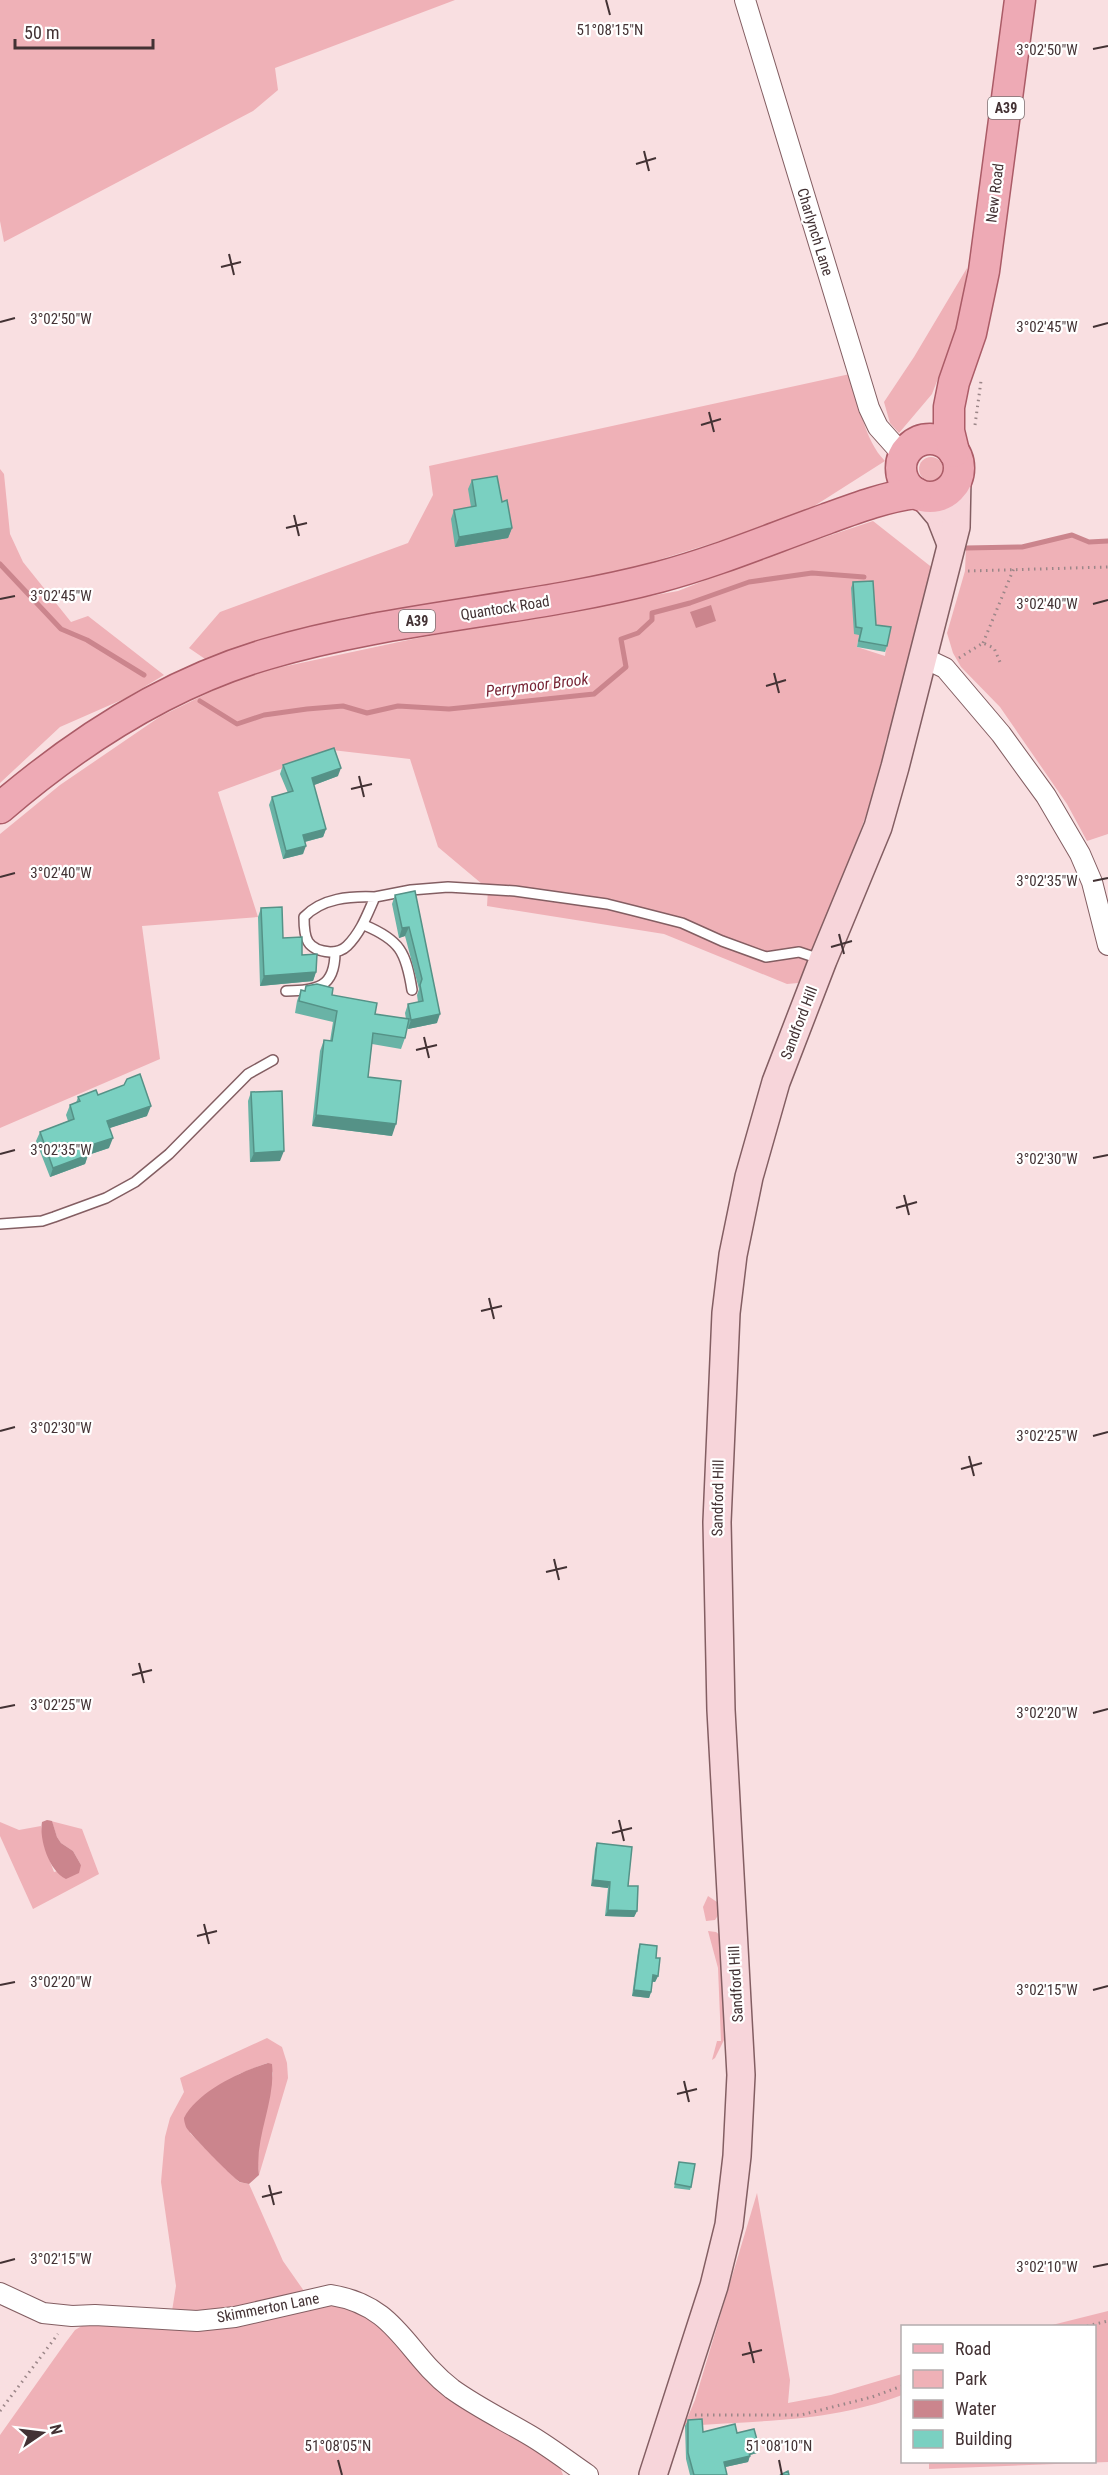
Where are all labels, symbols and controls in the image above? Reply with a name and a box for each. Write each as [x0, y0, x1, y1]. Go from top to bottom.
scale bar [15, 12, 153, 50]
text: 51°08'15"N [577, 21, 643, 39]
text: 50 m [24, 22, 59, 43]
text: 3°02'50"W [1016, 41, 1078, 59]
road number: A39 [988, 97, 1024, 119]
street label: New Road [982, 162, 1008, 224]
street label: Charlynch Lane [793, 186, 837, 278]
text: 3°02'50"W [30, 310, 92, 328]
text: 3°02'45"W [1016, 318, 1078, 336]
text: 3°02'45"W [30, 587, 92, 605]
street label: Quantock Road [459, 592, 551, 624]
text: 3°02'40"W [1016, 595, 1078, 613]
road number: A39 [399, 610, 435, 632]
water label: Perrymoor Brook [485, 669, 590, 701]
text: 3°02'40"W [30, 864, 92, 882]
text: 3°02'35"W [1016, 872, 1078, 890]
street label: Sandford Hill [777, 984, 821, 1062]
text: 3°02'35"W [30, 1141, 92, 1159]
text: 3°02'30"W [1016, 1150, 1078, 1168]
text: 3°02'30"W [30, 1419, 92, 1437]
text: 3°02'25"W [1016, 1427, 1078, 1445]
street label: Sandford Hill [708, 1459, 728, 1537]
text: 3°02'25"W [30, 1696, 92, 1714]
text: 3°02'20"W [1016, 1704, 1078, 1722]
street label: Sandford Hill [725, 1945, 747, 2023]
text: 3°02'20"W [30, 1973, 92, 1991]
text: 3°02'15"W [1016, 1981, 1078, 1999]
text: 3°02'15"W [30, 2250, 92, 2268]
text: 3°02'10"W [1016, 2258, 1078, 2276]
street label: Skimmerton Lane [215, 2289, 321, 2327]
legend [901, 2325, 1096, 2463]
text: Road [955, 2338, 991, 2359]
text: Park [955, 2368, 987, 2389]
text: Water [955, 2398, 997, 2419]
north arrow [12, 2403, 72, 2463]
text: N [46, 2422, 66, 2437]
text: Building [955, 2428, 1012, 2449]
text: 51°08'05"N [305, 2437, 371, 2455]
text: 51°08'10"N [746, 2437, 812, 2455]

